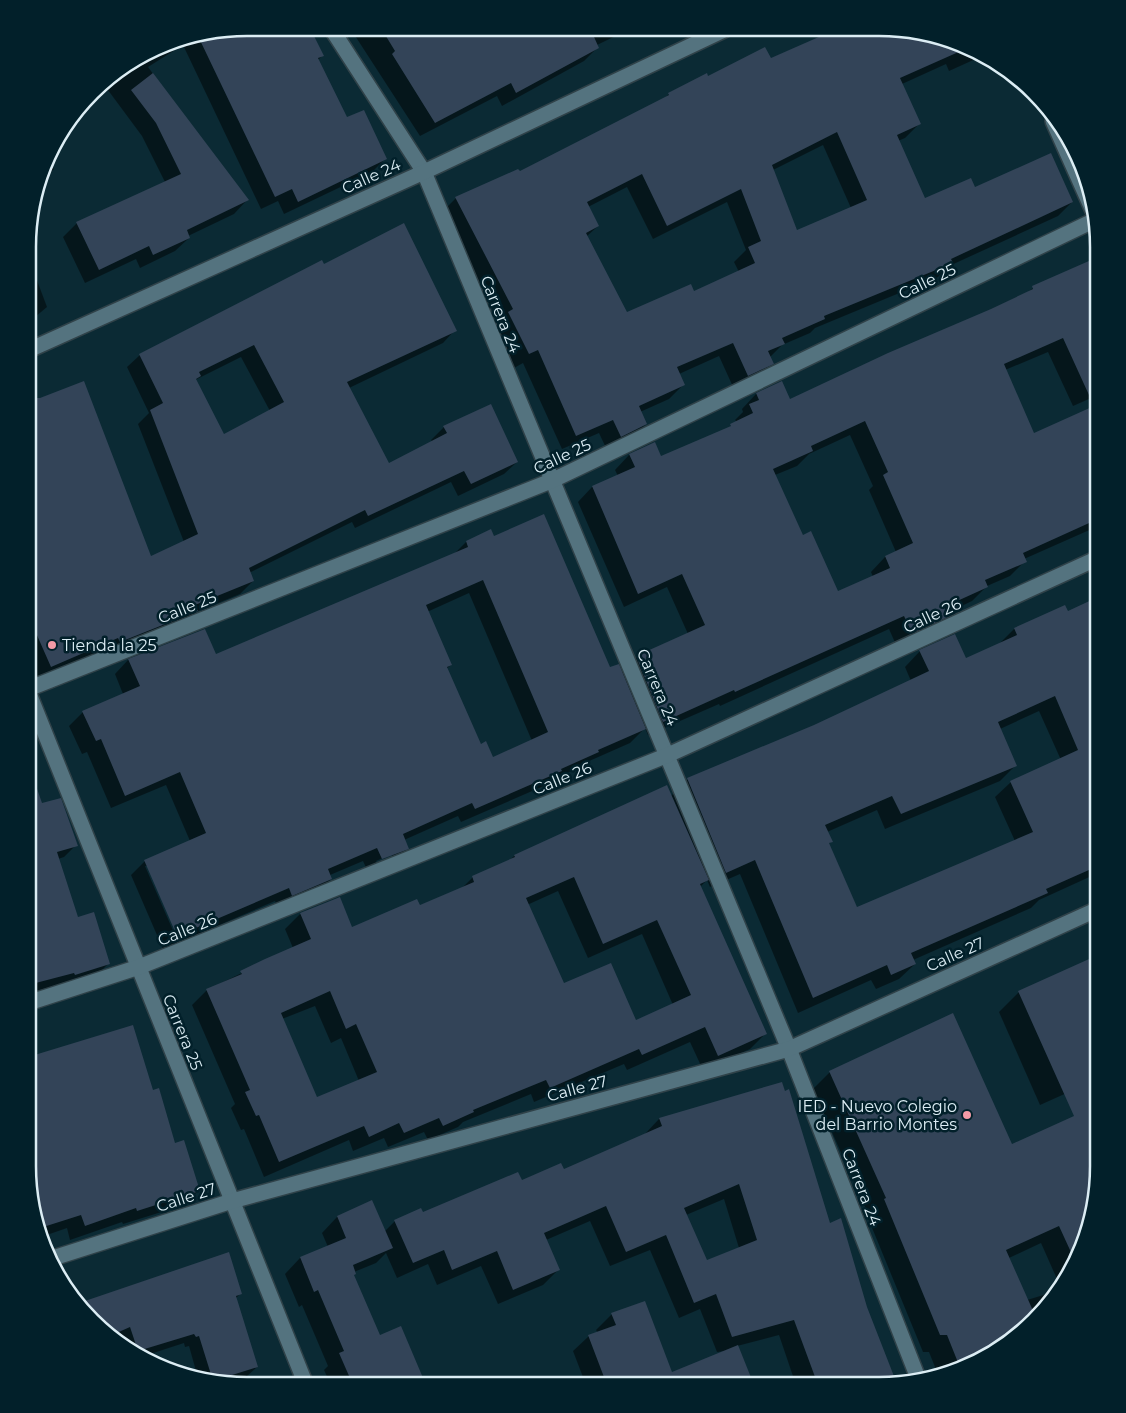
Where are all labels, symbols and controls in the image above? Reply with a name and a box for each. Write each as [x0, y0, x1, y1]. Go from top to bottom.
street label: Calle 24 [339, 155, 404, 198]
street label: Calle 25 [896, 259, 959, 303]
street label: Carrera 24 [476, 273, 525, 356]
street label: Calle 25 [530, 435, 594, 478]
street label: Calle 25 [155, 587, 219, 628]
street label: Calle 26 [900, 594, 965, 637]
place label: Tienda la 25 [62, 636, 157, 655]
marker: Tienda la 25 [46, 639, 58, 651]
street label: Carrera 24 [633, 646, 682, 729]
street label: Calle 26 [530, 758, 595, 799]
street label: Calle 26 [155, 909, 220, 950]
street label: Calle 27 [923, 933, 987, 976]
street label: Carrera 25 [159, 991, 206, 1073]
street label: Calle 27 [545, 1071, 609, 1106]
place label: IED - Nuevo Colegio del Barrio Montes [798, 1097, 957, 1134]
marker: IED - Nuevo Colegio del Barrio Montes [961, 1109, 973, 1121]
street label: Carrera 24 [838, 1146, 885, 1229]
street label: Calle 27 [154, 1179, 218, 1216]

